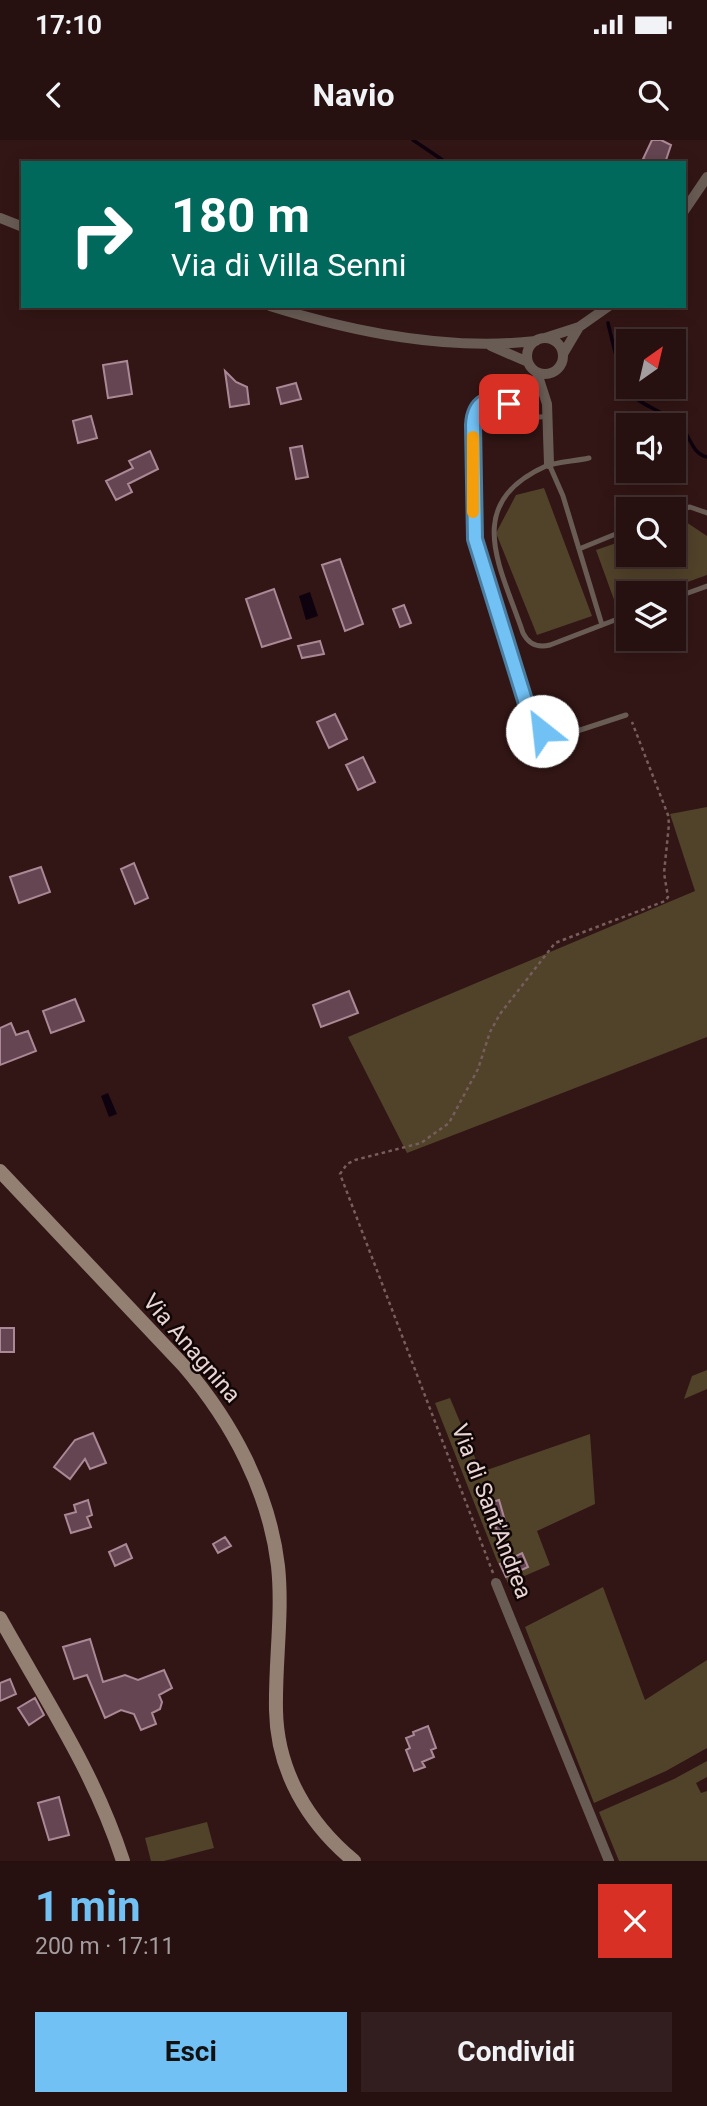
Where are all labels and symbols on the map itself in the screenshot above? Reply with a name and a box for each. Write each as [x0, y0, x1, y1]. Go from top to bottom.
north arrow [616, 329, 686, 399]
pin [479, 374, 539, 434]
position arrow [505, 694, 579, 768]
street label: Via Anagnina [137, 1288, 246, 1408]
street label: Via di Sant'Andrea [446, 1420, 537, 1602]

